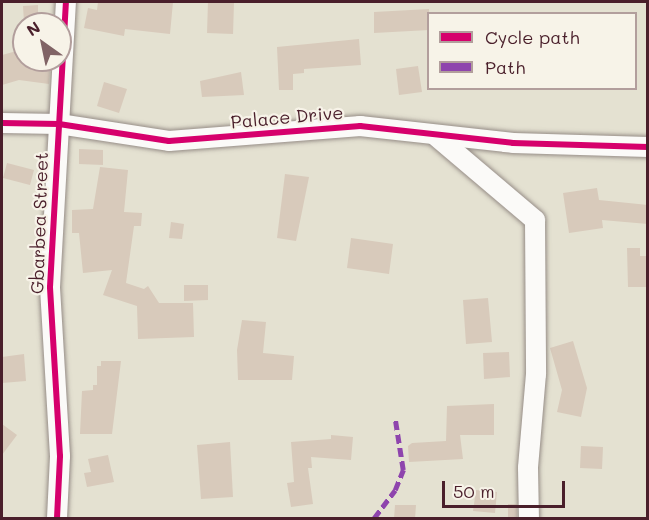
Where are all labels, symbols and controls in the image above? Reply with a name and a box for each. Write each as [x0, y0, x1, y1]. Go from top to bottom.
north arrow [12, 12, 72, 72]
legend [427, 12, 637, 90]
text: N [22, 16, 44, 40]
text: Cycle path [485, 25, 580, 49]
text: Path [485, 55, 525, 79]
street label: Palace Drive [230, 101, 344, 133]
street label: Gbarbea Street [26, 152, 52, 294]
scale bar [445, 469, 568, 507]
text: 50 m [453, 479, 495, 503]

